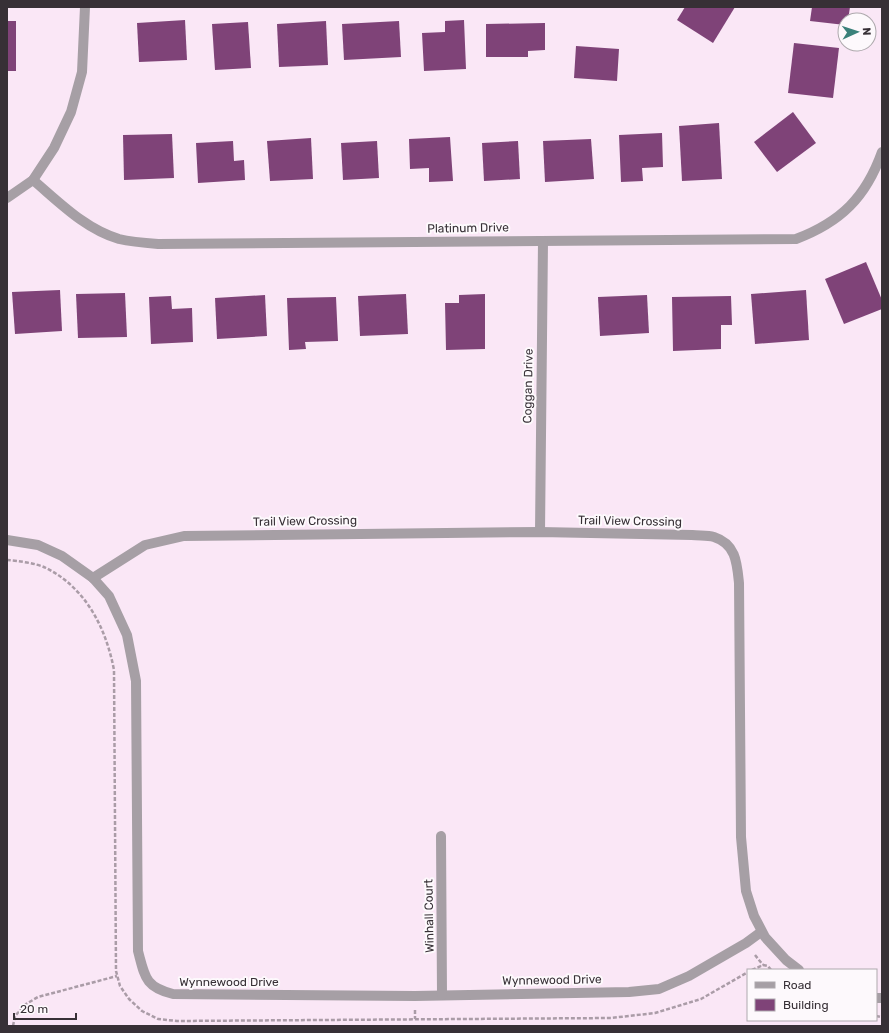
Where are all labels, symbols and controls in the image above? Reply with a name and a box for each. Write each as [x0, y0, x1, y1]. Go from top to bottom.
north arrow [837, 12, 877, 52]
text: N [860, 27, 873, 36]
street label: Platinum Drive [427, 220, 509, 236]
street label: Coggan Drive [520, 348, 536, 424]
street label: Trail View Crossing [253, 513, 357, 529]
street label: Trail View Crossing [578, 513, 682, 529]
street label: Winhall Court [421, 879, 437, 953]
legend [747, 969, 877, 1021]
street label: Wynnewood Drive [502, 972, 602, 988]
street label: Wynnewood Drive [179, 975, 279, 989]
text: Road [783, 978, 811, 992]
scale bar [14, 995, 76, 1021]
text: Building [783, 998, 829, 1012]
text: 20 m [20, 1002, 48, 1016]

